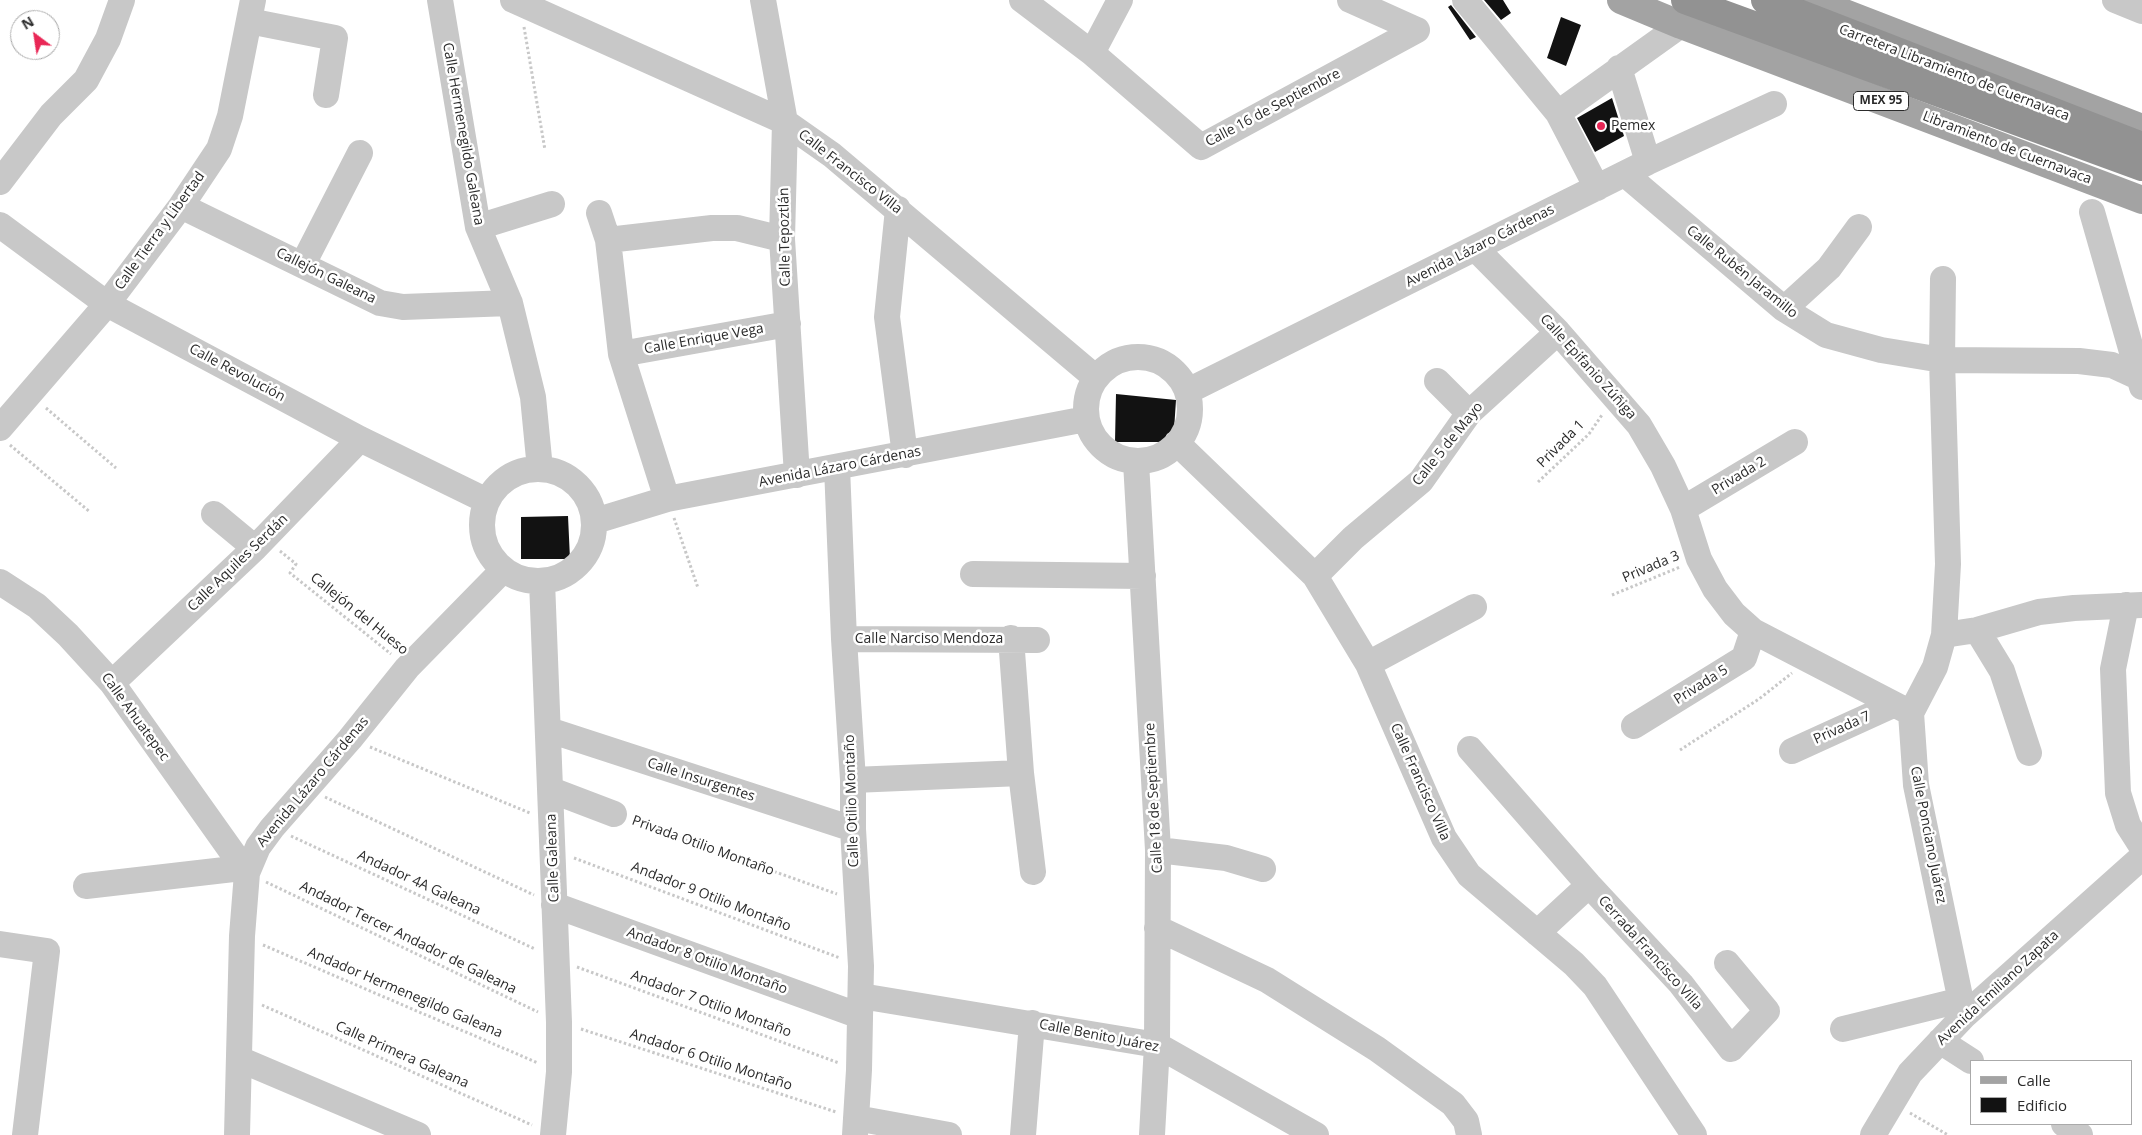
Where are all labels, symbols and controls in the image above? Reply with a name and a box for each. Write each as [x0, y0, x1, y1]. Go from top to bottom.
north arrow [10, 10, 60, 60]
text: N [18, 11, 37, 34]
street label: Carretera Libramiento de Cuernavaca [1836, 21, 2072, 125]
street label: Calle Hermenegildo Galeana [439, 41, 487, 227]
street label: Calle 16 de Septiembre [1203, 65, 1343, 151]
road number: MEX 95 [1854, 92, 1908, 110]
street label: Libramiento de Cuernavaca [1920, 108, 2094, 188]
place label: Pemex [1611, 118, 1655, 134]
marker: Pemex [1595, 120, 1607, 132]
street label: Calle Francisco Villa [795, 126, 905, 218]
street label: Calle Tierra y Libertad [111, 169, 209, 293]
street label: Calle Tepoztlán [776, 187, 794, 287]
street label: Avenida Lázaro Cárdenas [1403, 201, 1557, 291]
street label: Calle Rubén Jaramillo [1683, 222, 1801, 322]
street label: Callejón Galeana [273, 245, 379, 307]
street label: Calle Epifanio Zúñiga [1536, 311, 1640, 423]
street label: Calle Enrique Vega [643, 320, 765, 358]
street label: Calle Revolución [186, 341, 288, 405]
street label: Calle 5 de Mayo [1409, 399, 1487, 489]
street label: Privada 1 [1534, 417, 1588, 471]
street label: Avenida Lázaro Cárdenas [758, 443, 922, 491]
street label: Privada 2 [1709, 453, 1769, 499]
street label: Calle Aquiles Serdán [184, 511, 292, 615]
street label: Privada 3 [1620, 547, 1682, 587]
street label: Callejón del Hueso [307, 569, 411, 659]
street label: Calle Narciso Mendoza [855, 631, 1003, 647]
street label: Privada 5 [1671, 662, 1731, 708]
street label: Calle Ahuatepec [97, 670, 173, 764]
street label: Privada 7 [1811, 708, 1873, 748]
street label: Avenida Lázaro Cárdenas [254, 713, 372, 851]
street label: Calle Francisco Villa [1387, 721, 1453, 843]
street label: Calle 18 de Septiembre [1142, 722, 1166, 874]
street label: Calle Otilio Montaño [841, 734, 863, 868]
street label: Calle Insurgentes [645, 755, 757, 805]
street label: Calle Ponciano Juárez [1906, 765, 1950, 905]
street label: Privada Otilio Montaño [629, 812, 777, 880]
street label: Calle Galeana [543, 813, 563, 903]
street label: Andador 4A Galeana [355, 847, 483, 919]
street label: Andador 9 Otilio Montaño [629, 859, 793, 935]
street label: Andador Tercer Andador de Galeana [297, 878, 519, 998]
street label: Cerrada Francisco Villa [1594, 893, 1706, 1013]
street label: Andador 8 Otilio Montaño [624, 924, 790, 998]
street label: Avenida Emiliano Zapata [1934, 927, 2062, 1049]
street label: Andador Hermenegildo Galeana [305, 944, 505, 1042]
street label: Andador 7 Otilio Montaño [628, 967, 794, 1041]
street label: Calle Benito Juárez [1038, 1016, 1160, 1056]
street label: Calle Primera Galeana [333, 1018, 471, 1092]
street label: Andador 6 Otilio Montaño [628, 1026, 794, 1094]
legend [1970, 1060, 2132, 1125]
text: Calle [2017, 1070, 2051, 1090]
text: Edificio [2017, 1095, 2067, 1115]

